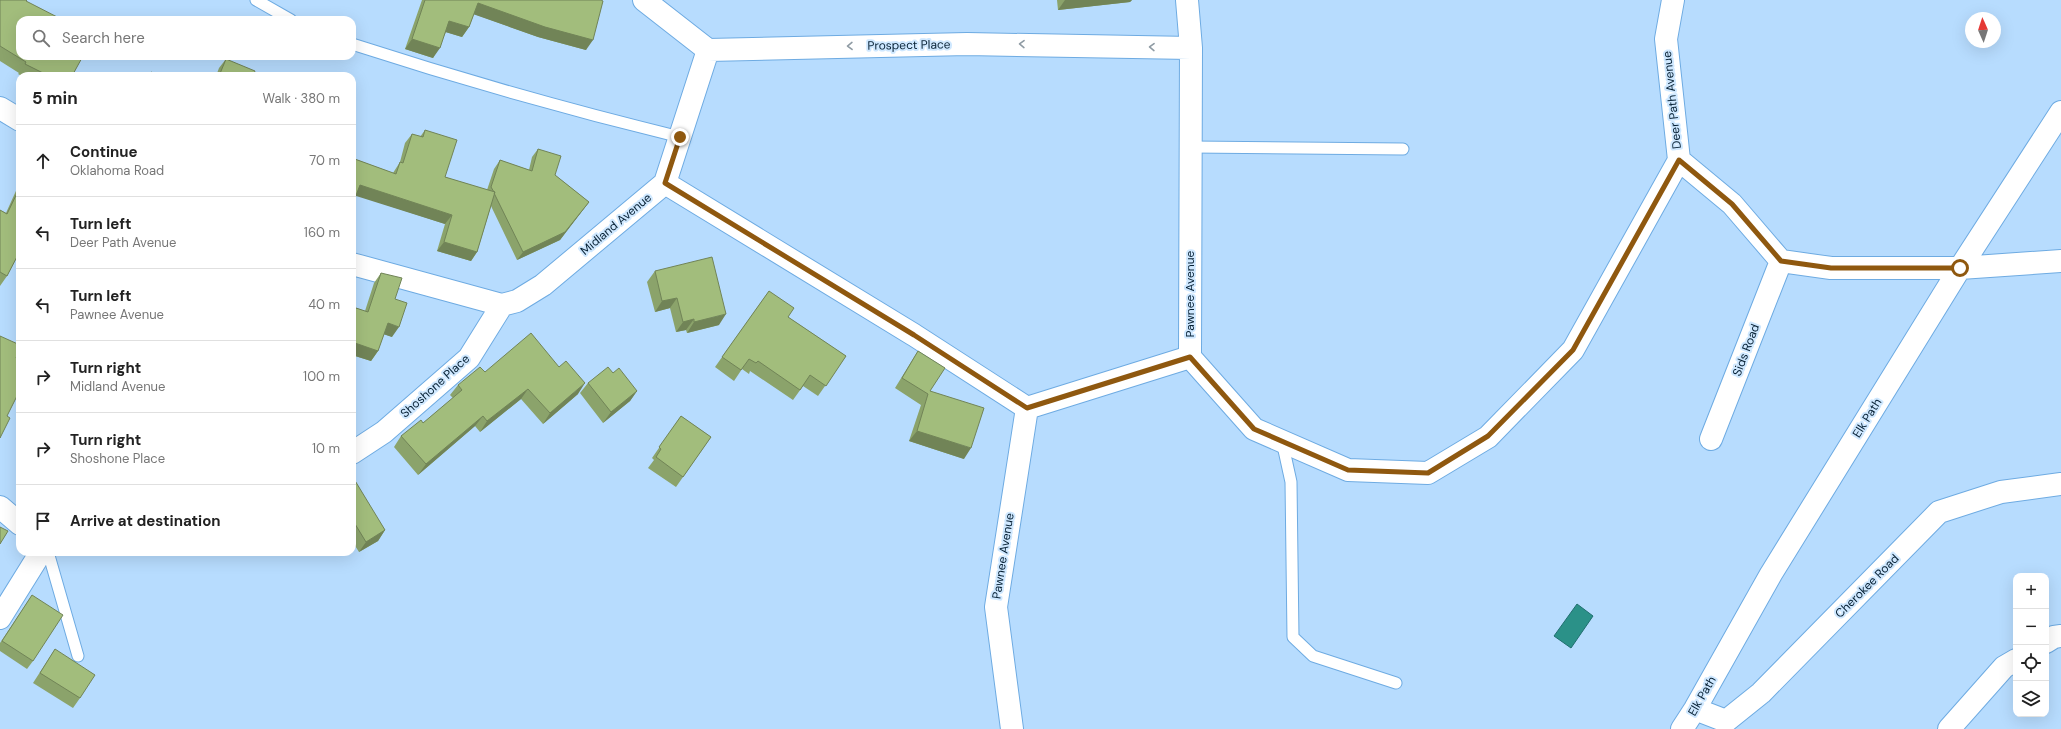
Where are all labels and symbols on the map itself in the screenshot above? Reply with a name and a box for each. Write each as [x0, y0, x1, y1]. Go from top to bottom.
north arrow [1965, 12, 2001, 48]
street label: Prospect Place [867, 36, 951, 54]
one-way arrow [1019, 40, 1025, 49]
one-way arrow [847, 42, 853, 50]
one-way arrow [1149, 43, 1155, 51]
street label: Deer Path Avenue [1659, 50, 1685, 150]
route end [671, 128, 689, 146]
street label: Midland Avenue [577, 189, 655, 258]
street label: Pawnee Avenue [1182, 250, 1198, 337]
route start [1951, 259, 1969, 277]
street label: Sids Road [1729, 322, 1763, 378]
street label: Shoshone Place [397, 351, 473, 421]
street label: Elk Path [1849, 395, 1885, 441]
street label: Pawnee Avenue [988, 512, 1018, 600]
street label: Cherokee Road [1832, 551, 1902, 621]
street label: Elk Path [1684, 673, 1720, 719]

